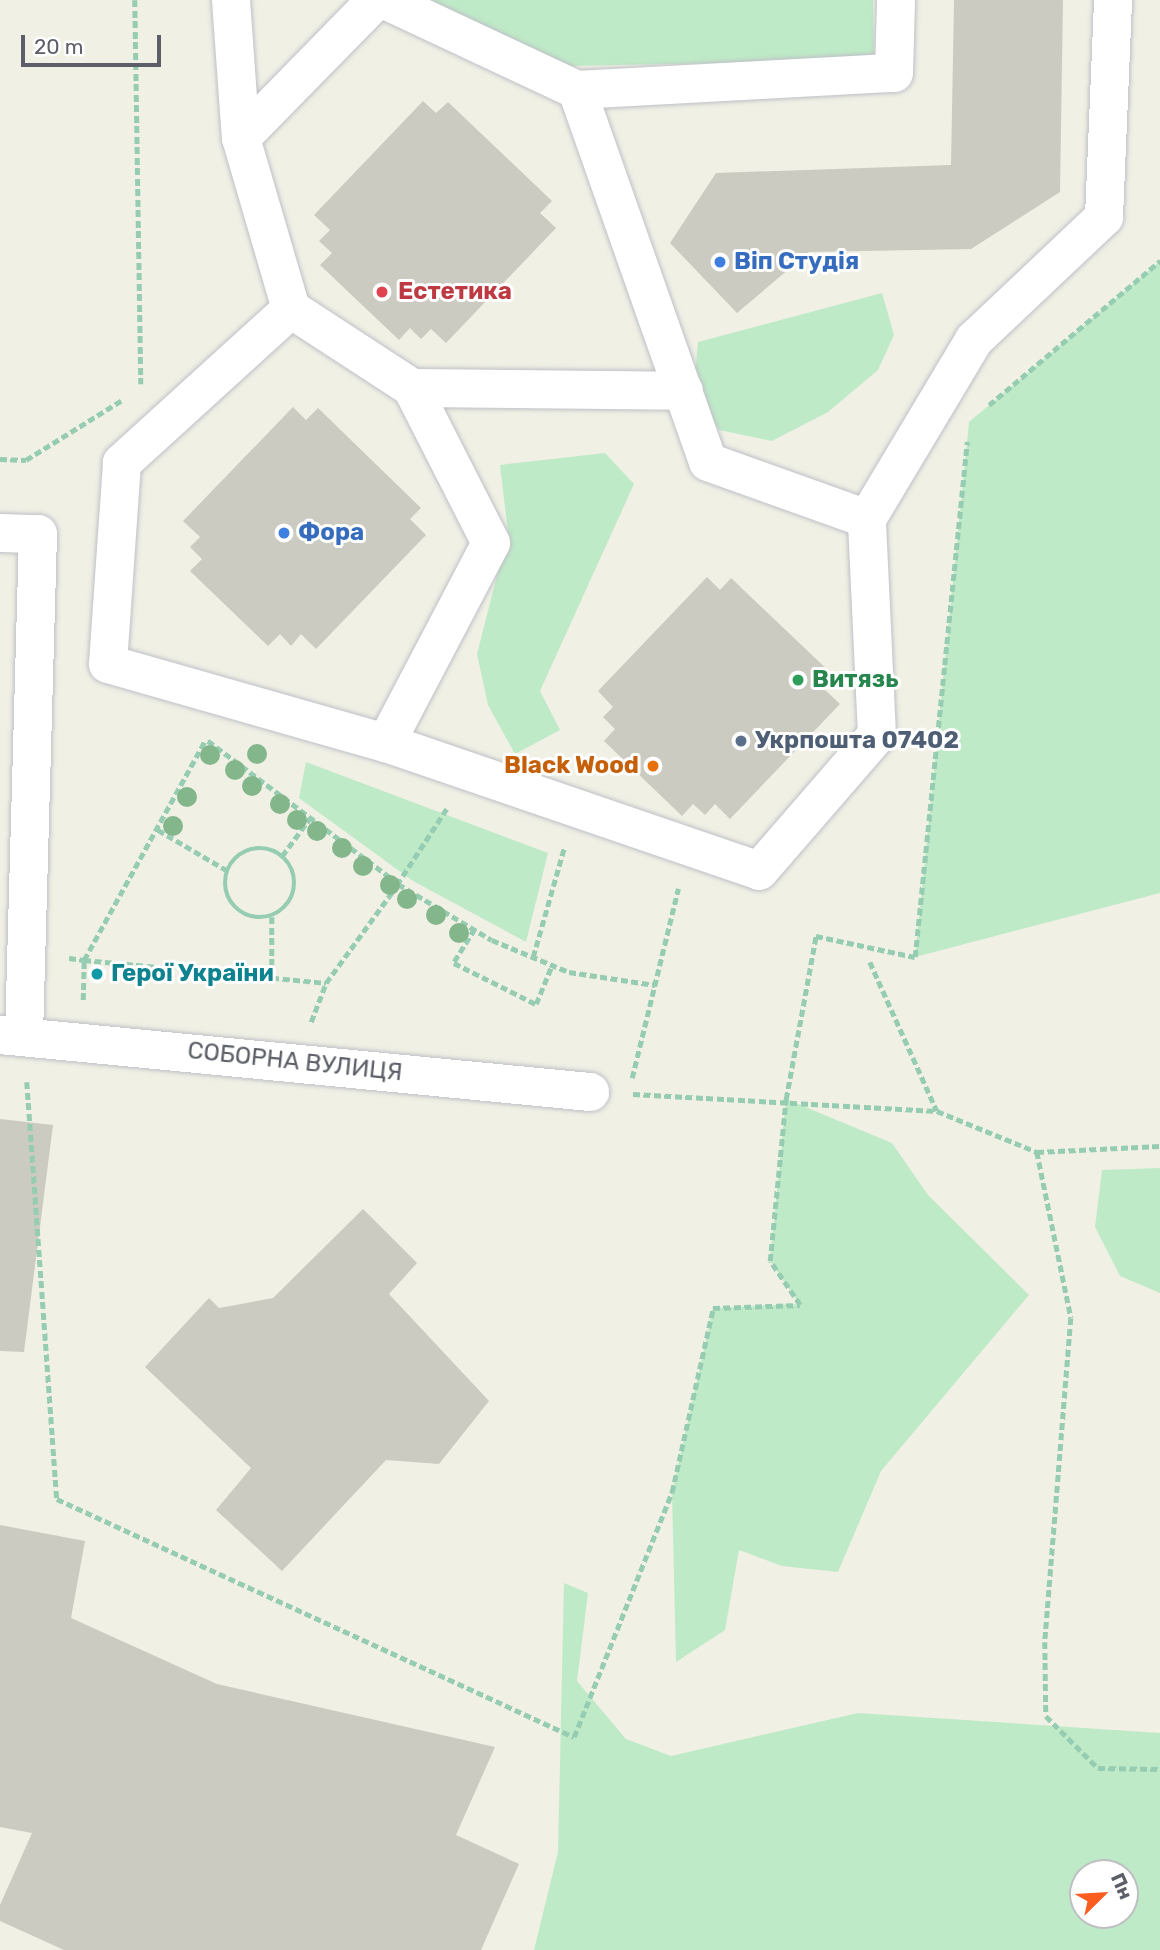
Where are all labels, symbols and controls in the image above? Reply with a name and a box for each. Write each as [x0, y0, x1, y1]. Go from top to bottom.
scale bar [24, 21, 164, 65]
text: 20 m [34, 34, 83, 59]
place label: Віп Студія [734, 248, 859, 276]
marker: Віп Студія [712, 254, 728, 270]
place label: Естетика [398, 278, 512, 306]
marker: Естетика [372, 282, 392, 302]
place label: Фора [298, 519, 364, 547]
marker: Фора [276, 525, 292, 541]
place label: Витязь [812, 666, 899, 694]
marker: Витязь [790, 672, 806, 688]
place label: Укрпошта 07402 [755, 727, 959, 755]
marker: Укрпошта 07402 [733, 733, 749, 749]
place label: Black Wood [504, 752, 639, 780]
marker: Black Wood [645, 758, 661, 774]
place label: Герої України [111, 960, 274, 988]
marker: Герої України [89, 966, 105, 982]
street label: СОБОРНА ВУЛИЦЯ [186, 1036, 404, 1088]
north arrow [1069, 1859, 1139, 1929]
text: Пн [1106, 1869, 1138, 1903]

